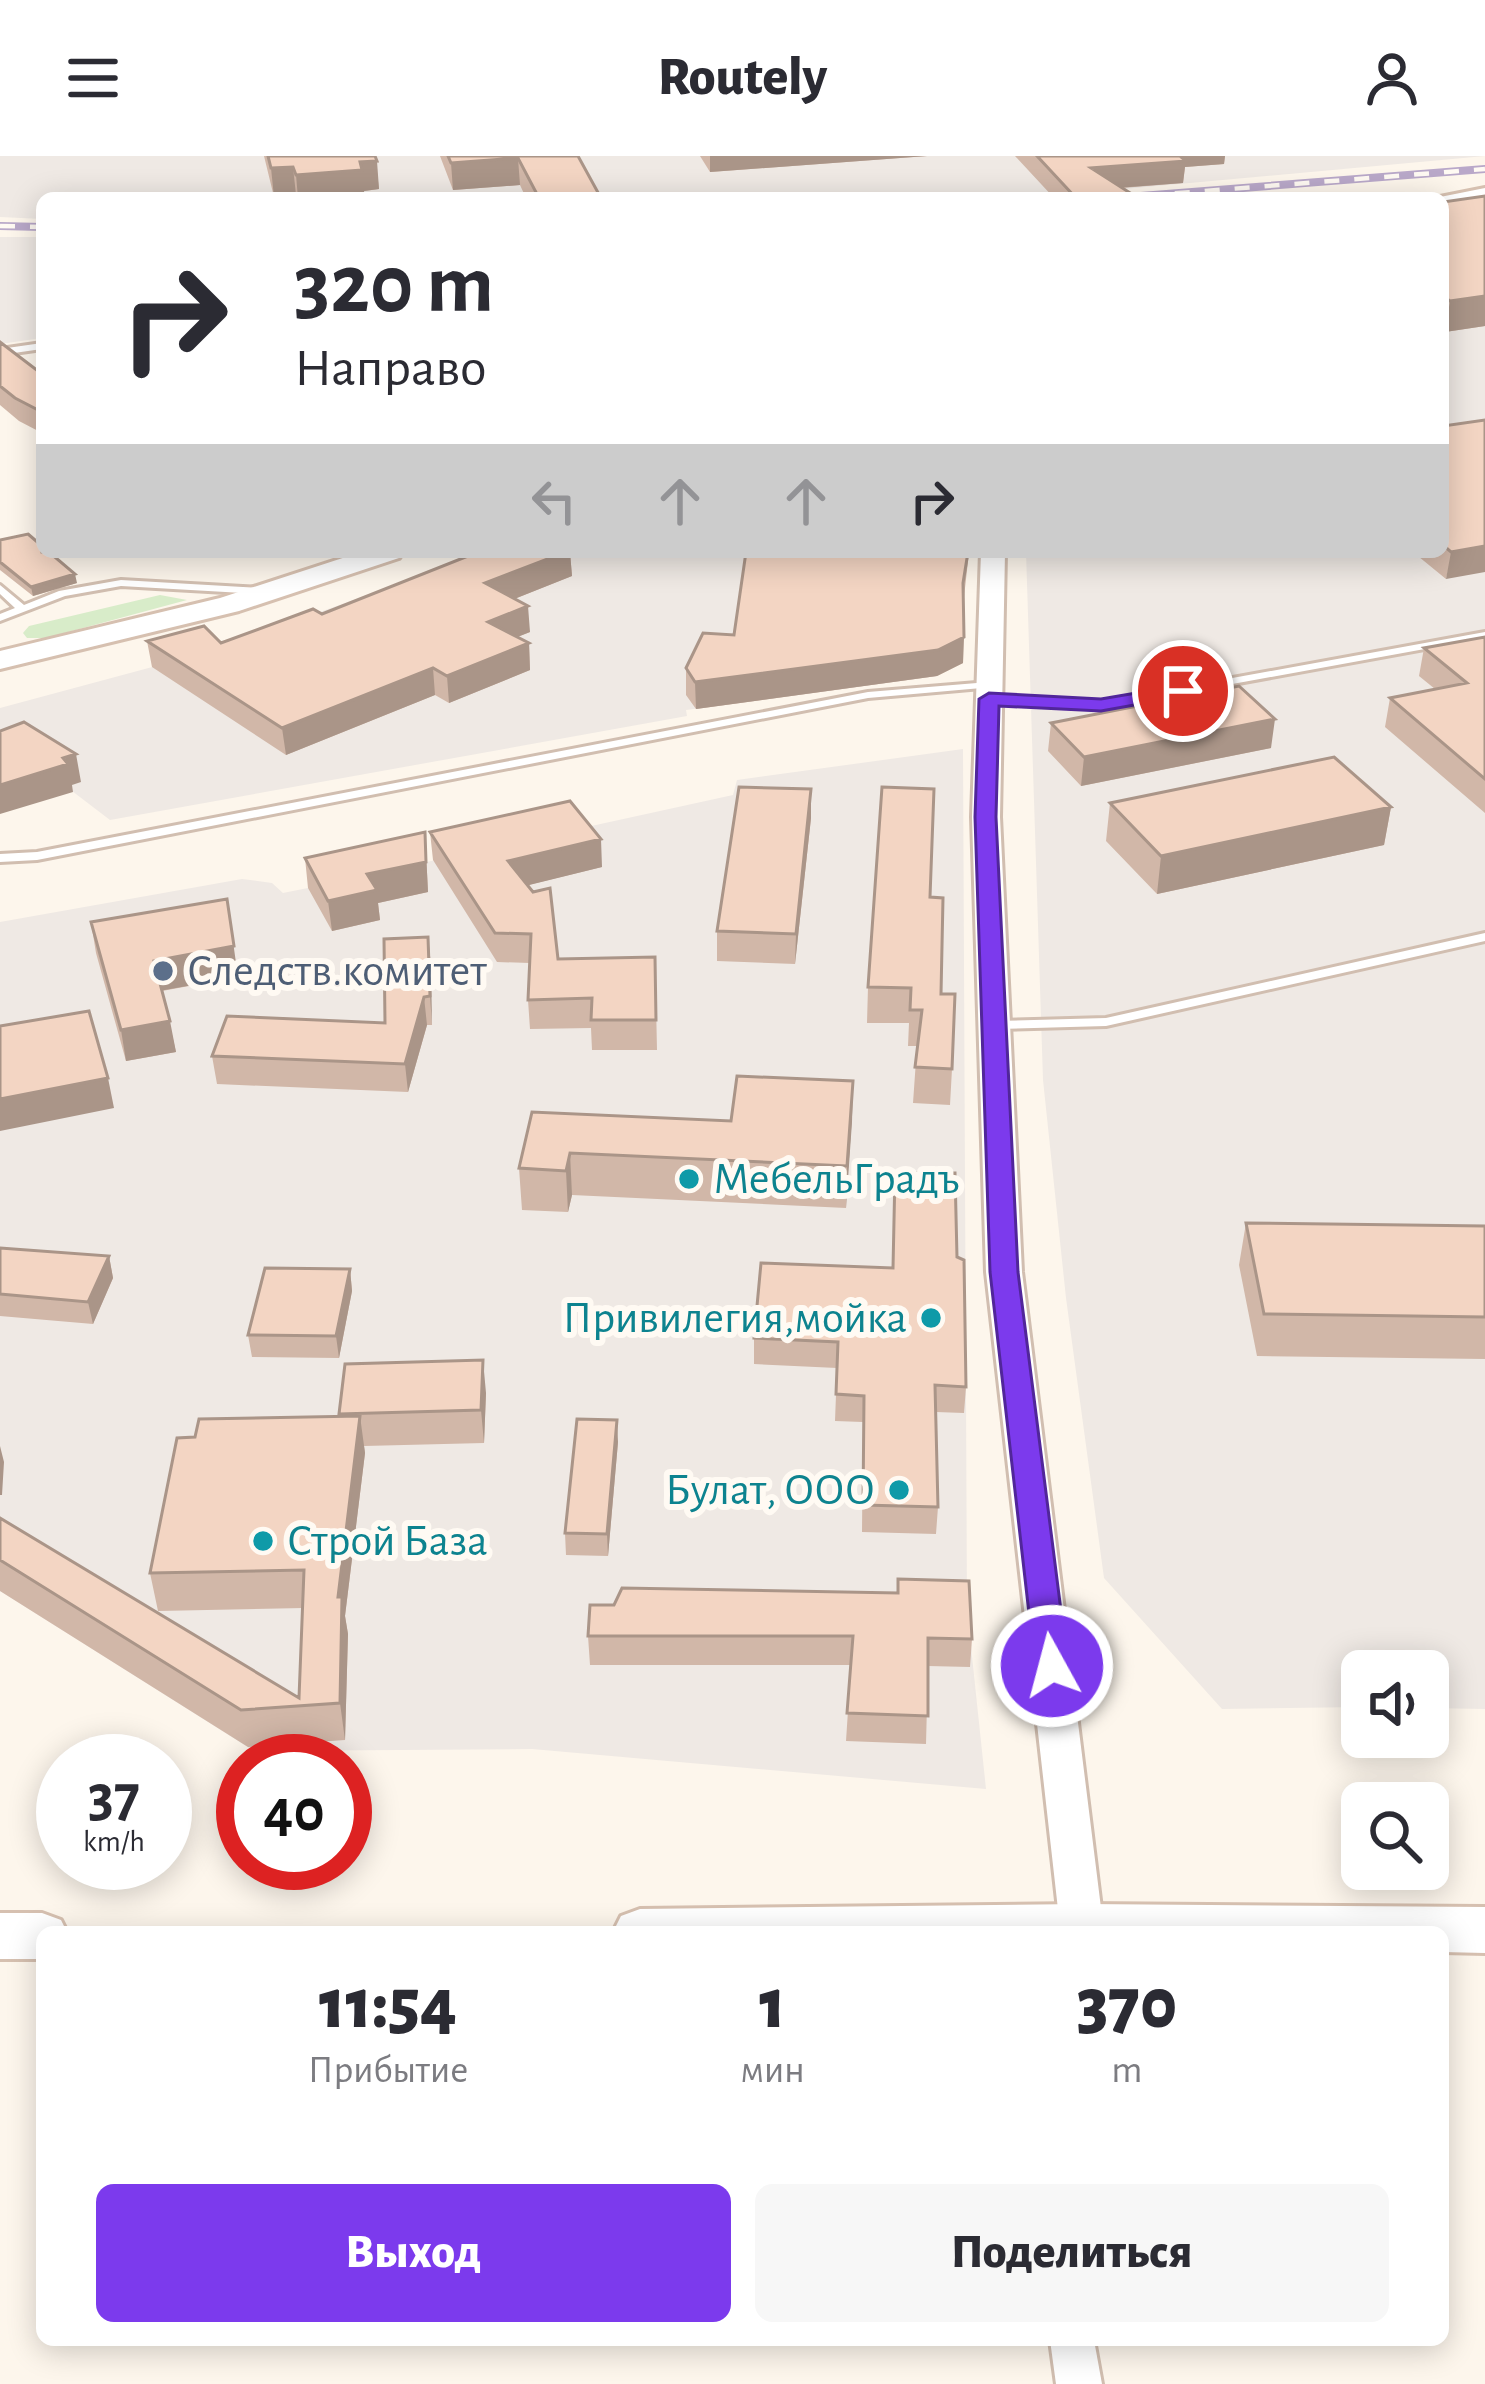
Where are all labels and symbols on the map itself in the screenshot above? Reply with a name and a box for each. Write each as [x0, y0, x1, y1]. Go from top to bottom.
pin [1132, 640, 1234, 742]
place label: Следств.комитет [187, 949, 487, 994]
marker: Следств.комитет [150, 958, 176, 984]
place label: МебельГрадъ [713, 1157, 959, 1202]
marker: МебельГрадъ [676, 1166, 702, 1192]
place label: Привилегия,мойка [562, 1296, 907, 1341]
marker: Привилегия,мойка [918, 1305, 944, 1331]
place label: Булат, ООО [665, 1468, 875, 1513]
marker: Булат, ООО [886, 1477, 912, 1503]
place label: Строй База [287, 1519, 488, 1564]
marker: Строй База [250, 1528, 276, 1554]
position arrow [989, 1603, 1115, 1729]
speed limit sign: 40 [216, 1734, 372, 1890]

